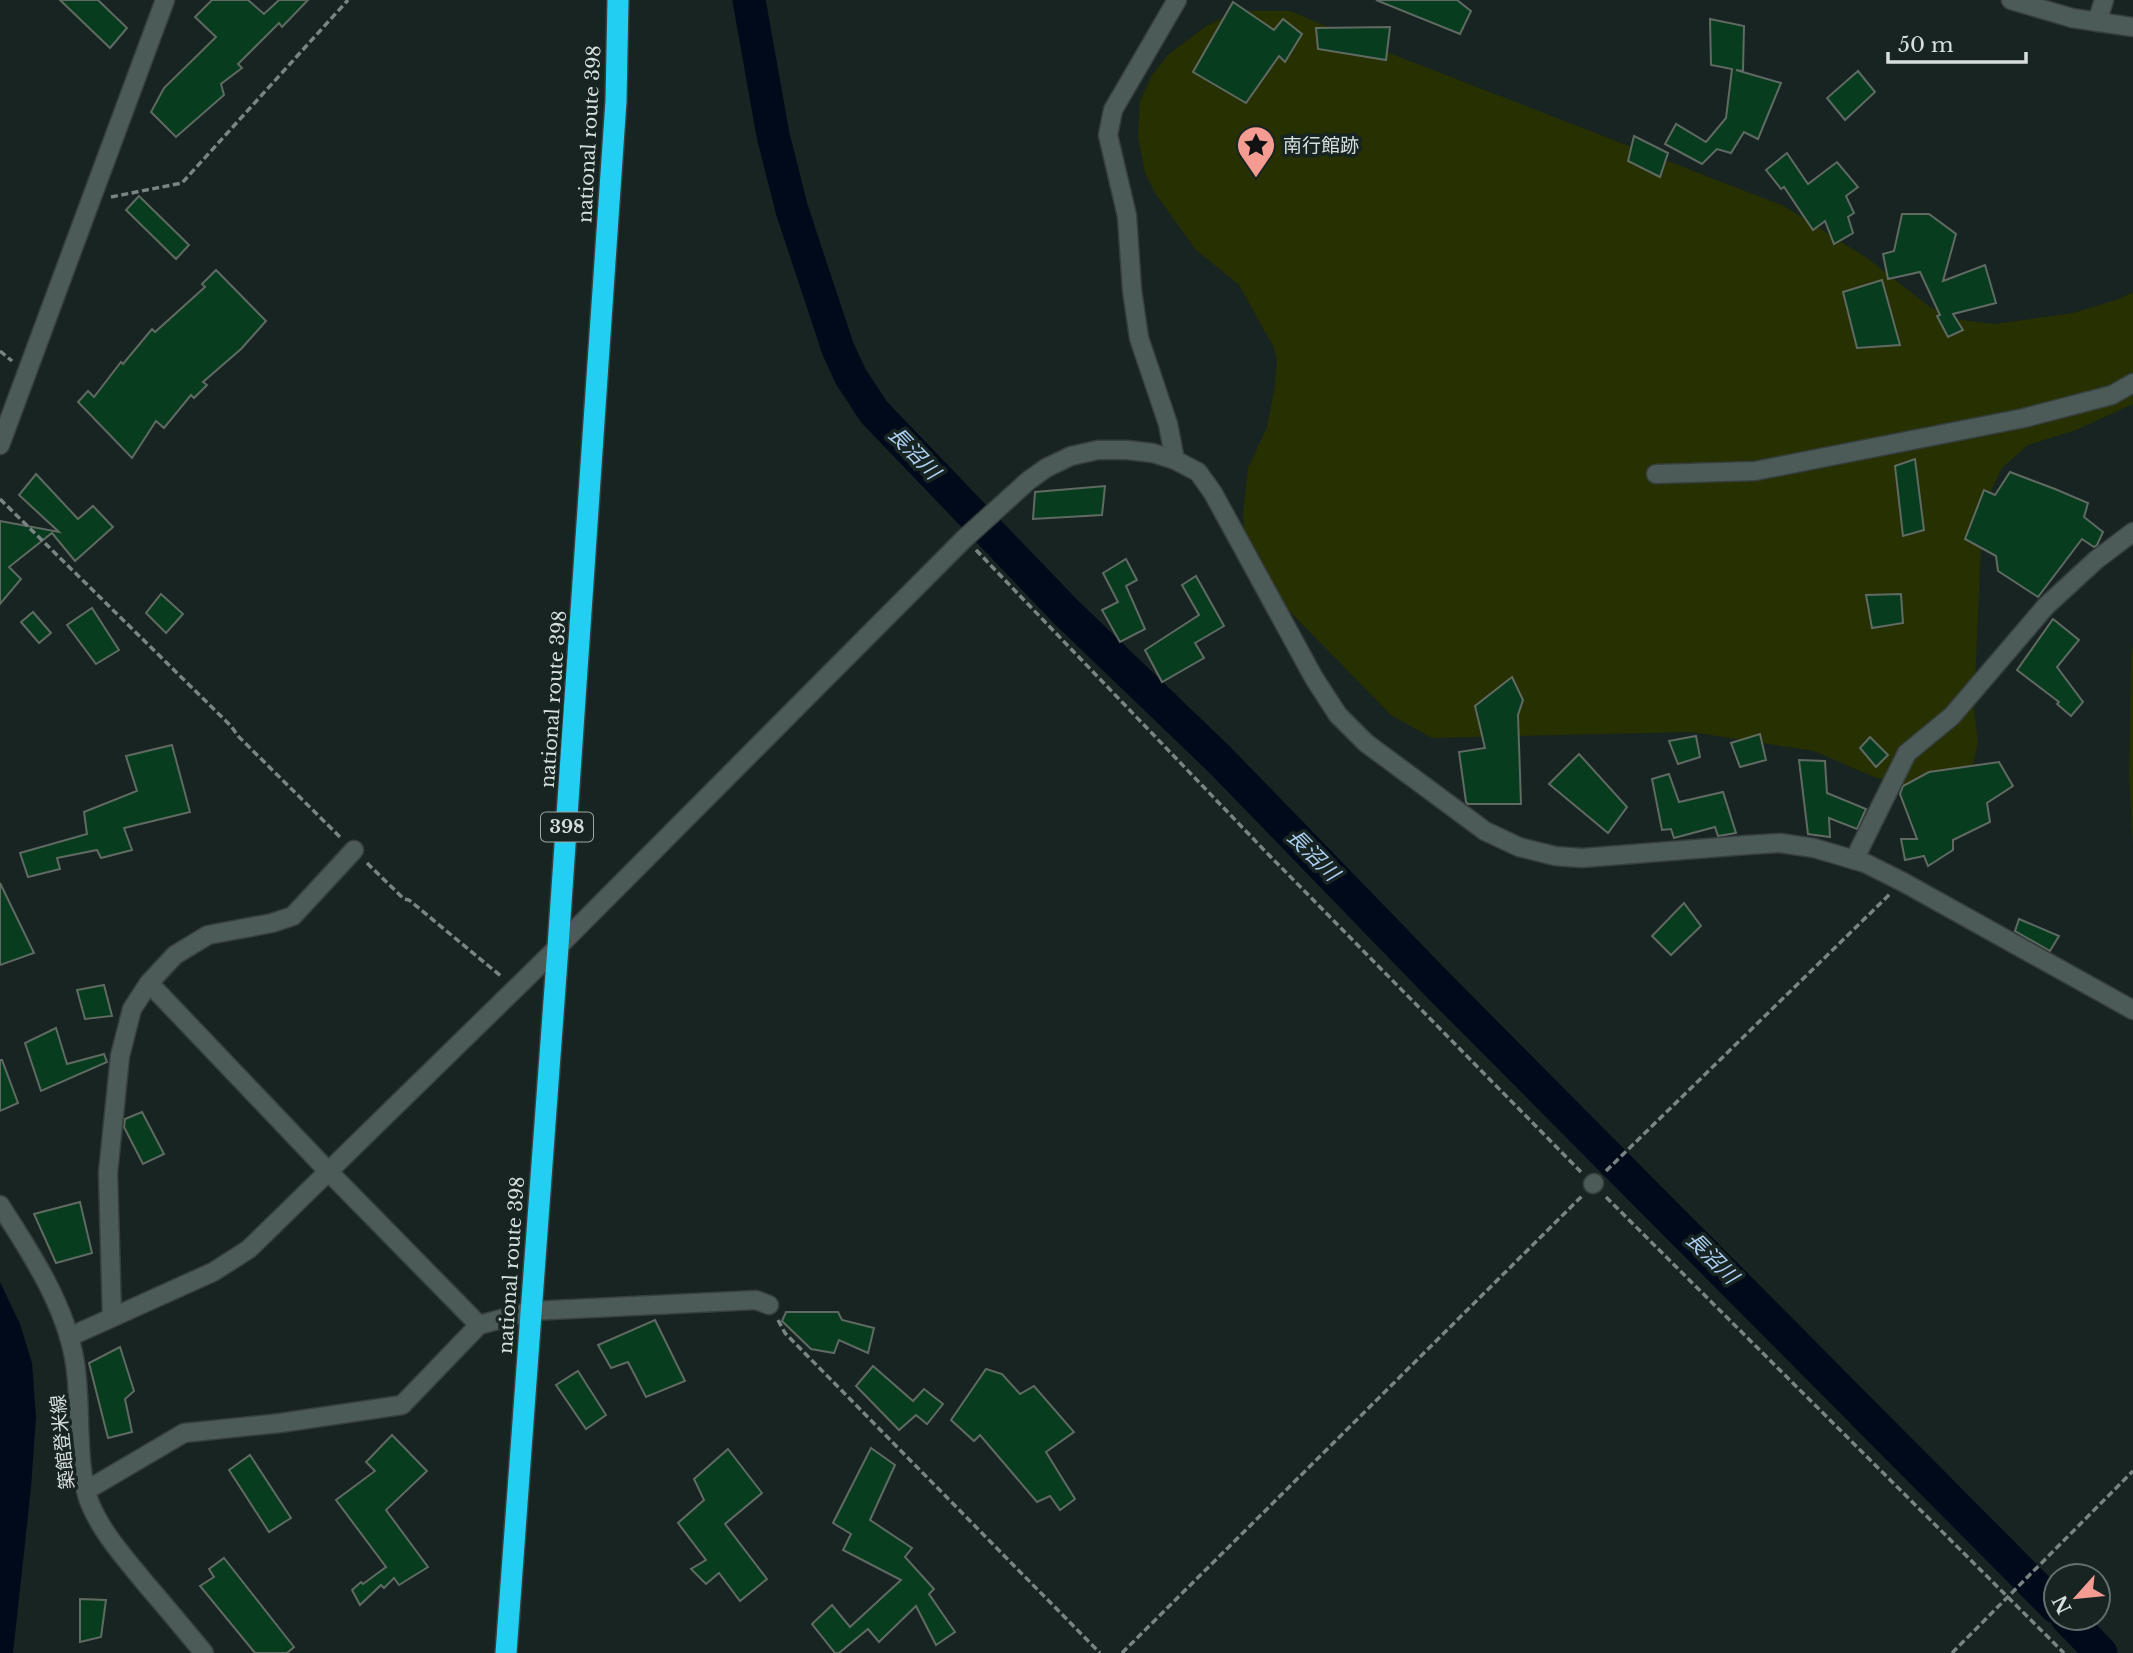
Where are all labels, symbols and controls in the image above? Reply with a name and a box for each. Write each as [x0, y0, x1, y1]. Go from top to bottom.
scale bar [1888, 21, 2026, 65]
text: 50 m [1898, 32, 1954, 58]
street label: national route 398 [573, 45, 606, 223]
place icon: 南行館跡 [1235, 124, 1277, 179]
place label: 南行館跡 [1283, 134, 1359, 157]
water label: 長沼川 [883, 421, 947, 486]
street label: national route 398 [536, 609, 571, 789]
road number: 398 [541, 812, 593, 842]
water label: 長沼川 [1282, 824, 1346, 888]
street label: national route 398 [494, 1175, 529, 1355]
water label: 長沼川 [1681, 1227, 1745, 1291]
street label: 築館登米線 [46, 1393, 79, 1490]
north arrow [2042, 1562, 2112, 1632]
text: N [2048, 1591, 2077, 1618]

